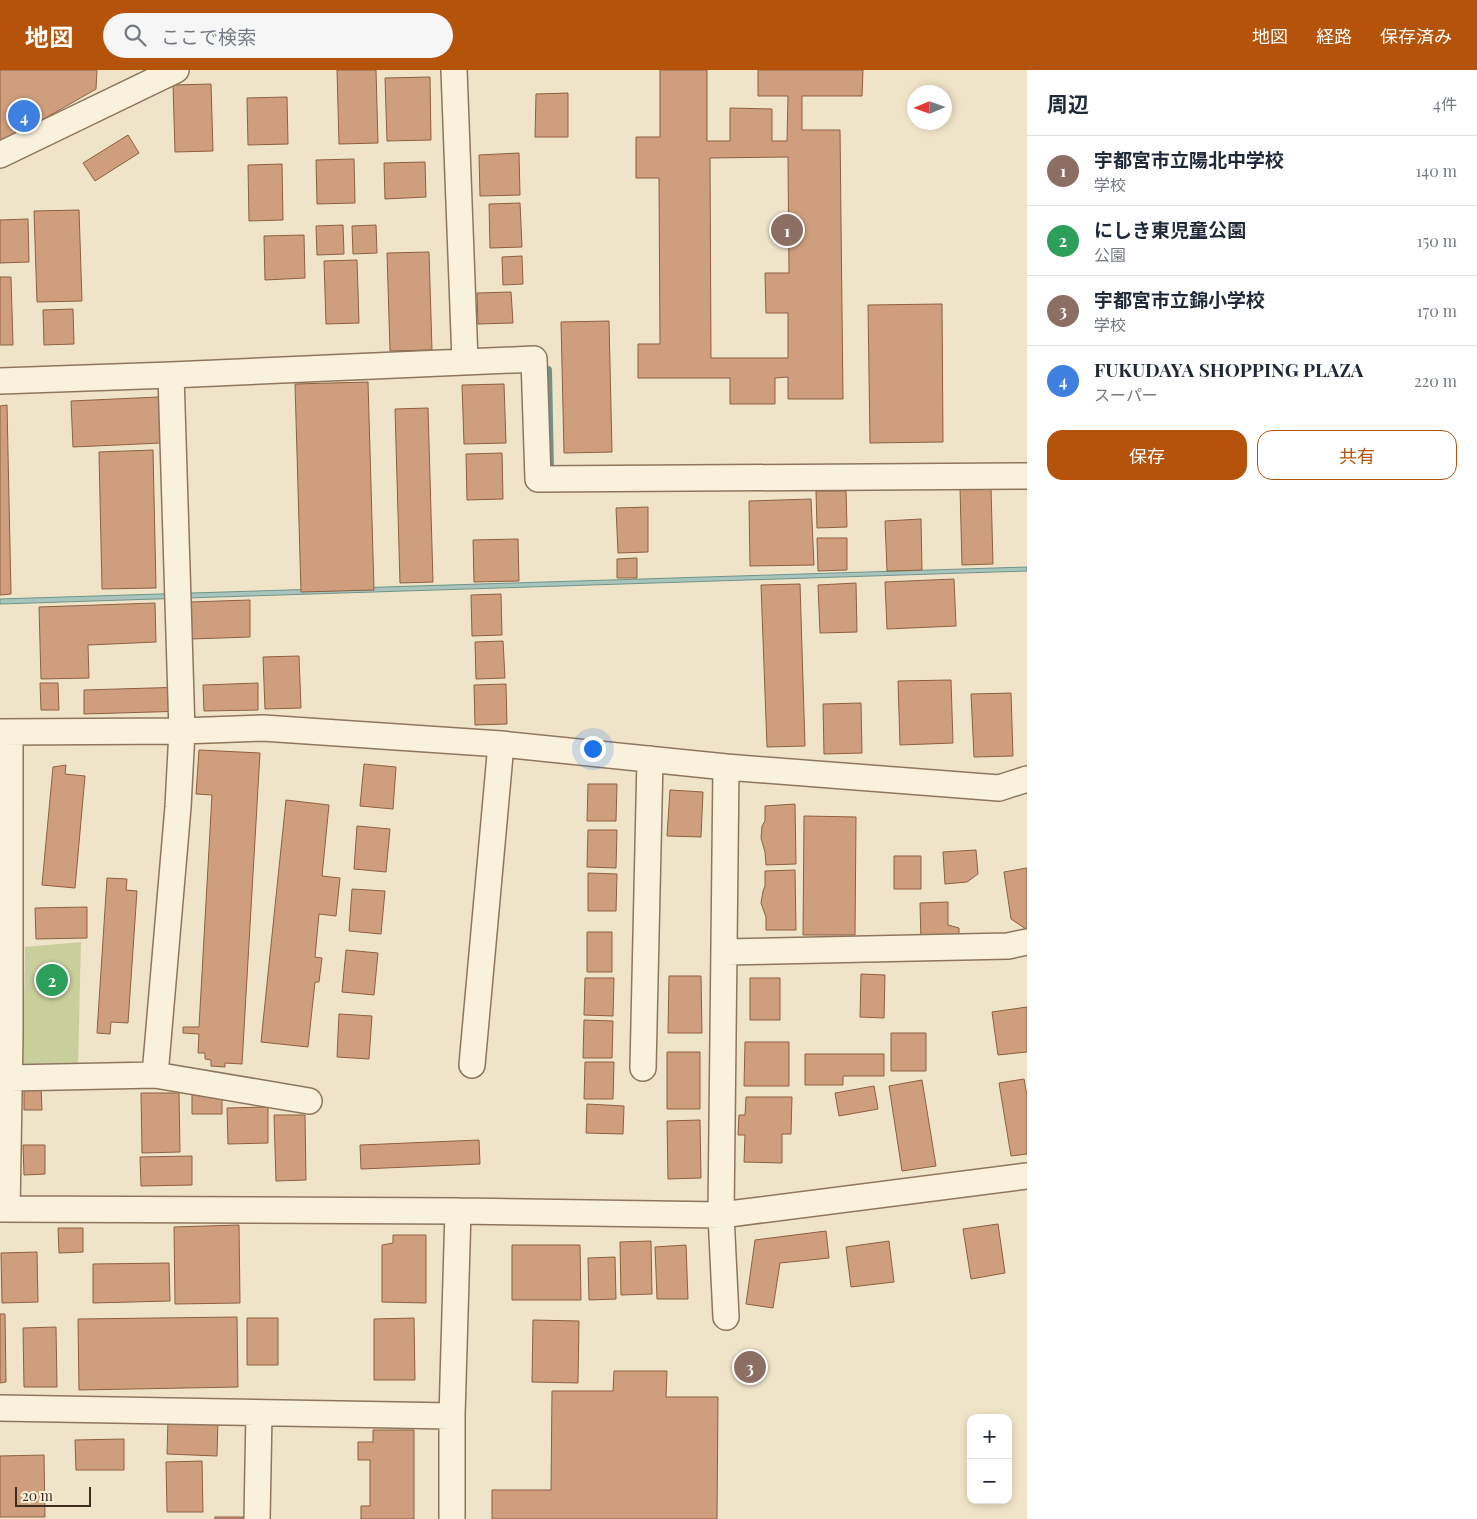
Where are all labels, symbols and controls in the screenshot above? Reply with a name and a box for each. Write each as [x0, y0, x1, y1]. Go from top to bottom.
search box [103, 13, 453, 58]
text: 地図 [25, 20, 73, 52]
icon: search [121, 21, 149, 49]
text: ここで検索 [161, 23, 256, 49]
text: 地図 [1252, 24, 1288, 48]
text: 経路 [1316, 24, 1352, 48]
text: 保存済み [1380, 24, 1452, 48]
north arrow [907, 85, 952, 130]
text: 周辺 [1047, 89, 1089, 117]
text: 4件 [1433, 93, 1457, 114]
pin: 4 [8, 97, 40, 135]
text: 宇都宮市立陽北中学校 [1094, 146, 1284, 172]
text: 1 [1060, 160, 1066, 181]
text: 140 m [1415, 160, 1457, 181]
text: 学校 [1094, 174, 1126, 195]
pin: 1 [771, 211, 803, 249]
text: にしき東児童公園 [1094, 216, 1246, 242]
text: 2 [1059, 230, 1067, 251]
text: 150 m [1417, 230, 1457, 251]
text: 公園 [1094, 244, 1126, 265]
text: 宇都宮市立錦小学校 [1094, 286, 1265, 312]
text: 3 [1059, 300, 1067, 321]
text: 170 m [1417, 300, 1457, 321]
text: 学校 [1094, 314, 1126, 335]
text: FUKUDAYA SHOPPING PLAZA [1094, 356, 1364, 382]
text: 4 [1059, 370, 1067, 391]
text: 220 m [1414, 370, 1457, 391]
text: スーパー [1094, 384, 1158, 405]
button: 保存 [1047, 430, 1247, 480]
button: 共有 [1257, 430, 1457, 480]
your location [580, 736, 606, 762]
pin: 2 [36, 961, 68, 999]
pin: 3 [734, 1348, 766, 1386]
map controls [967, 1414, 1012, 1504]
button: + [967, 1414, 1012, 1459]
button: − [967, 1459, 1012, 1504]
scale bar [15, 1484, 91, 1507]
text: 20 m [22, 1486, 53, 1505]

